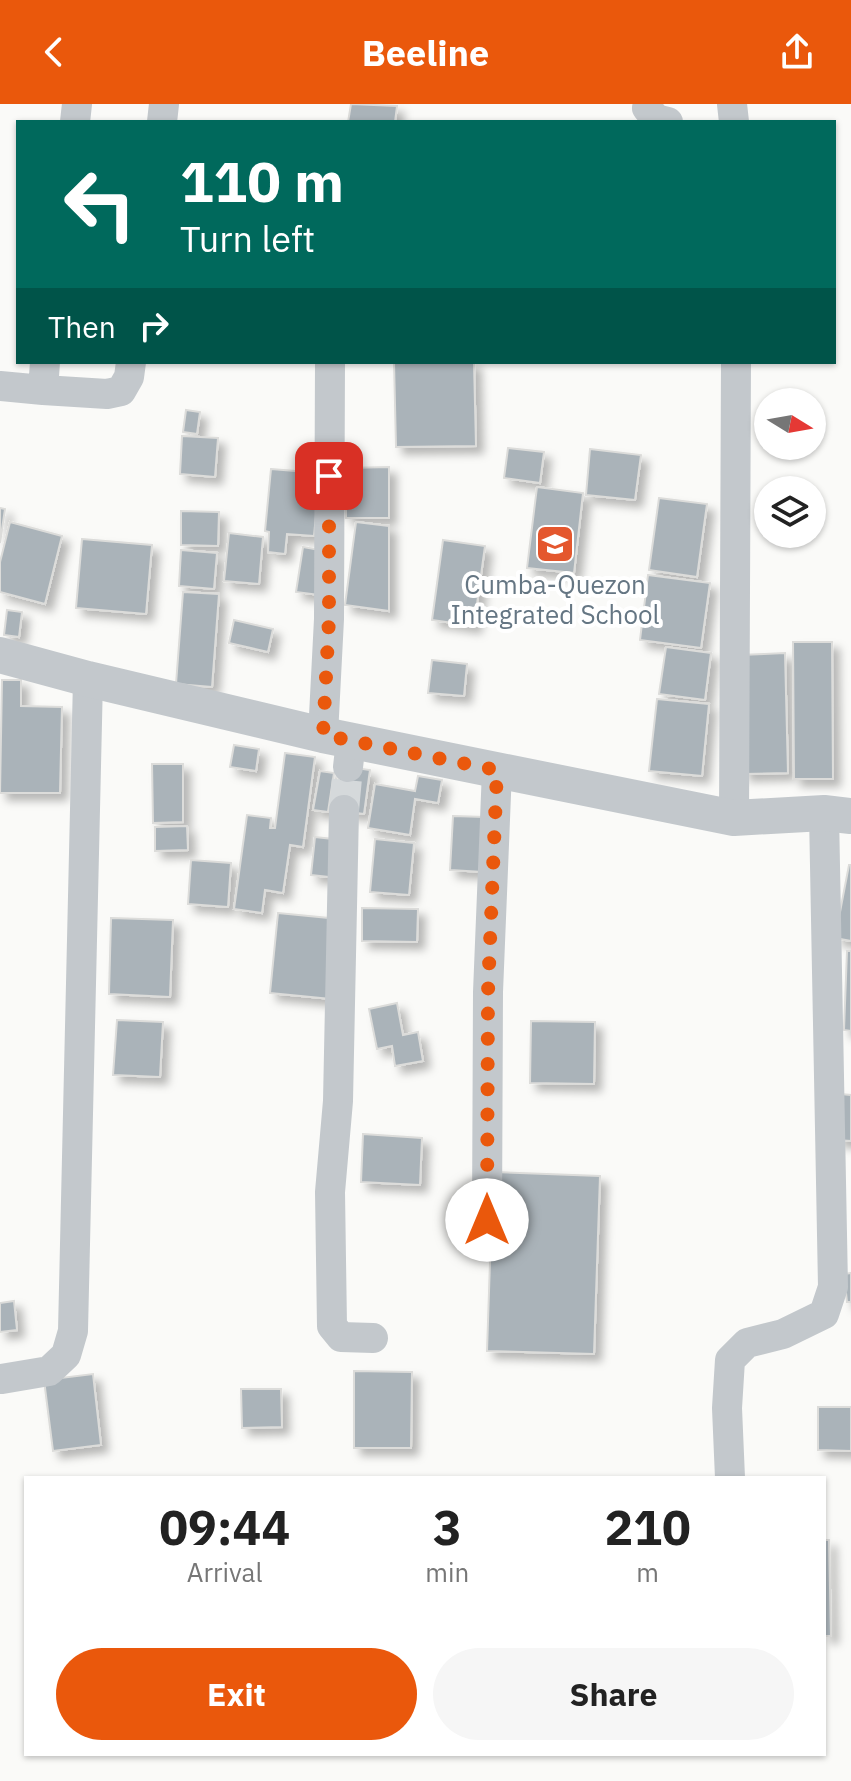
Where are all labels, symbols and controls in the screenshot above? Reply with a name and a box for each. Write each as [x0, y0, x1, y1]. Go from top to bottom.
text: Beeline [362, 29, 489, 76]
icon: back [32, 30, 76, 74]
icon: share [775, 30, 819, 74]
text: 110 m [180, 145, 344, 217]
icon: left [48, 152, 152, 256]
text: Turn left [180, 215, 315, 262]
icon: right [132, 304, 176, 348]
text: Then [48, 307, 116, 346]
north arrow [754, 388, 826, 460]
map controls [754, 388, 826, 548]
pin [295, 442, 363, 510]
icon: arrive [307, 454, 351, 498]
button: layers [754, 476, 826, 548]
school or university icon: Cumba-Quezon Integrated School [534, 523, 576, 565]
place label: Cumba-Quezon Integrated School [450, 567, 660, 631]
position arrow [445, 1178, 529, 1262]
text: 09:44 [159, 1496, 290, 1558]
text: 3 [433, 1496, 462, 1558]
text: 210 [604, 1496, 691, 1558]
text: Arrival [187, 1555, 263, 1589]
text: min [425, 1555, 469, 1589]
text: m [636, 1555, 659, 1589]
button: Exit [56, 1648, 417, 1740]
button: Share [433, 1648, 794, 1740]

